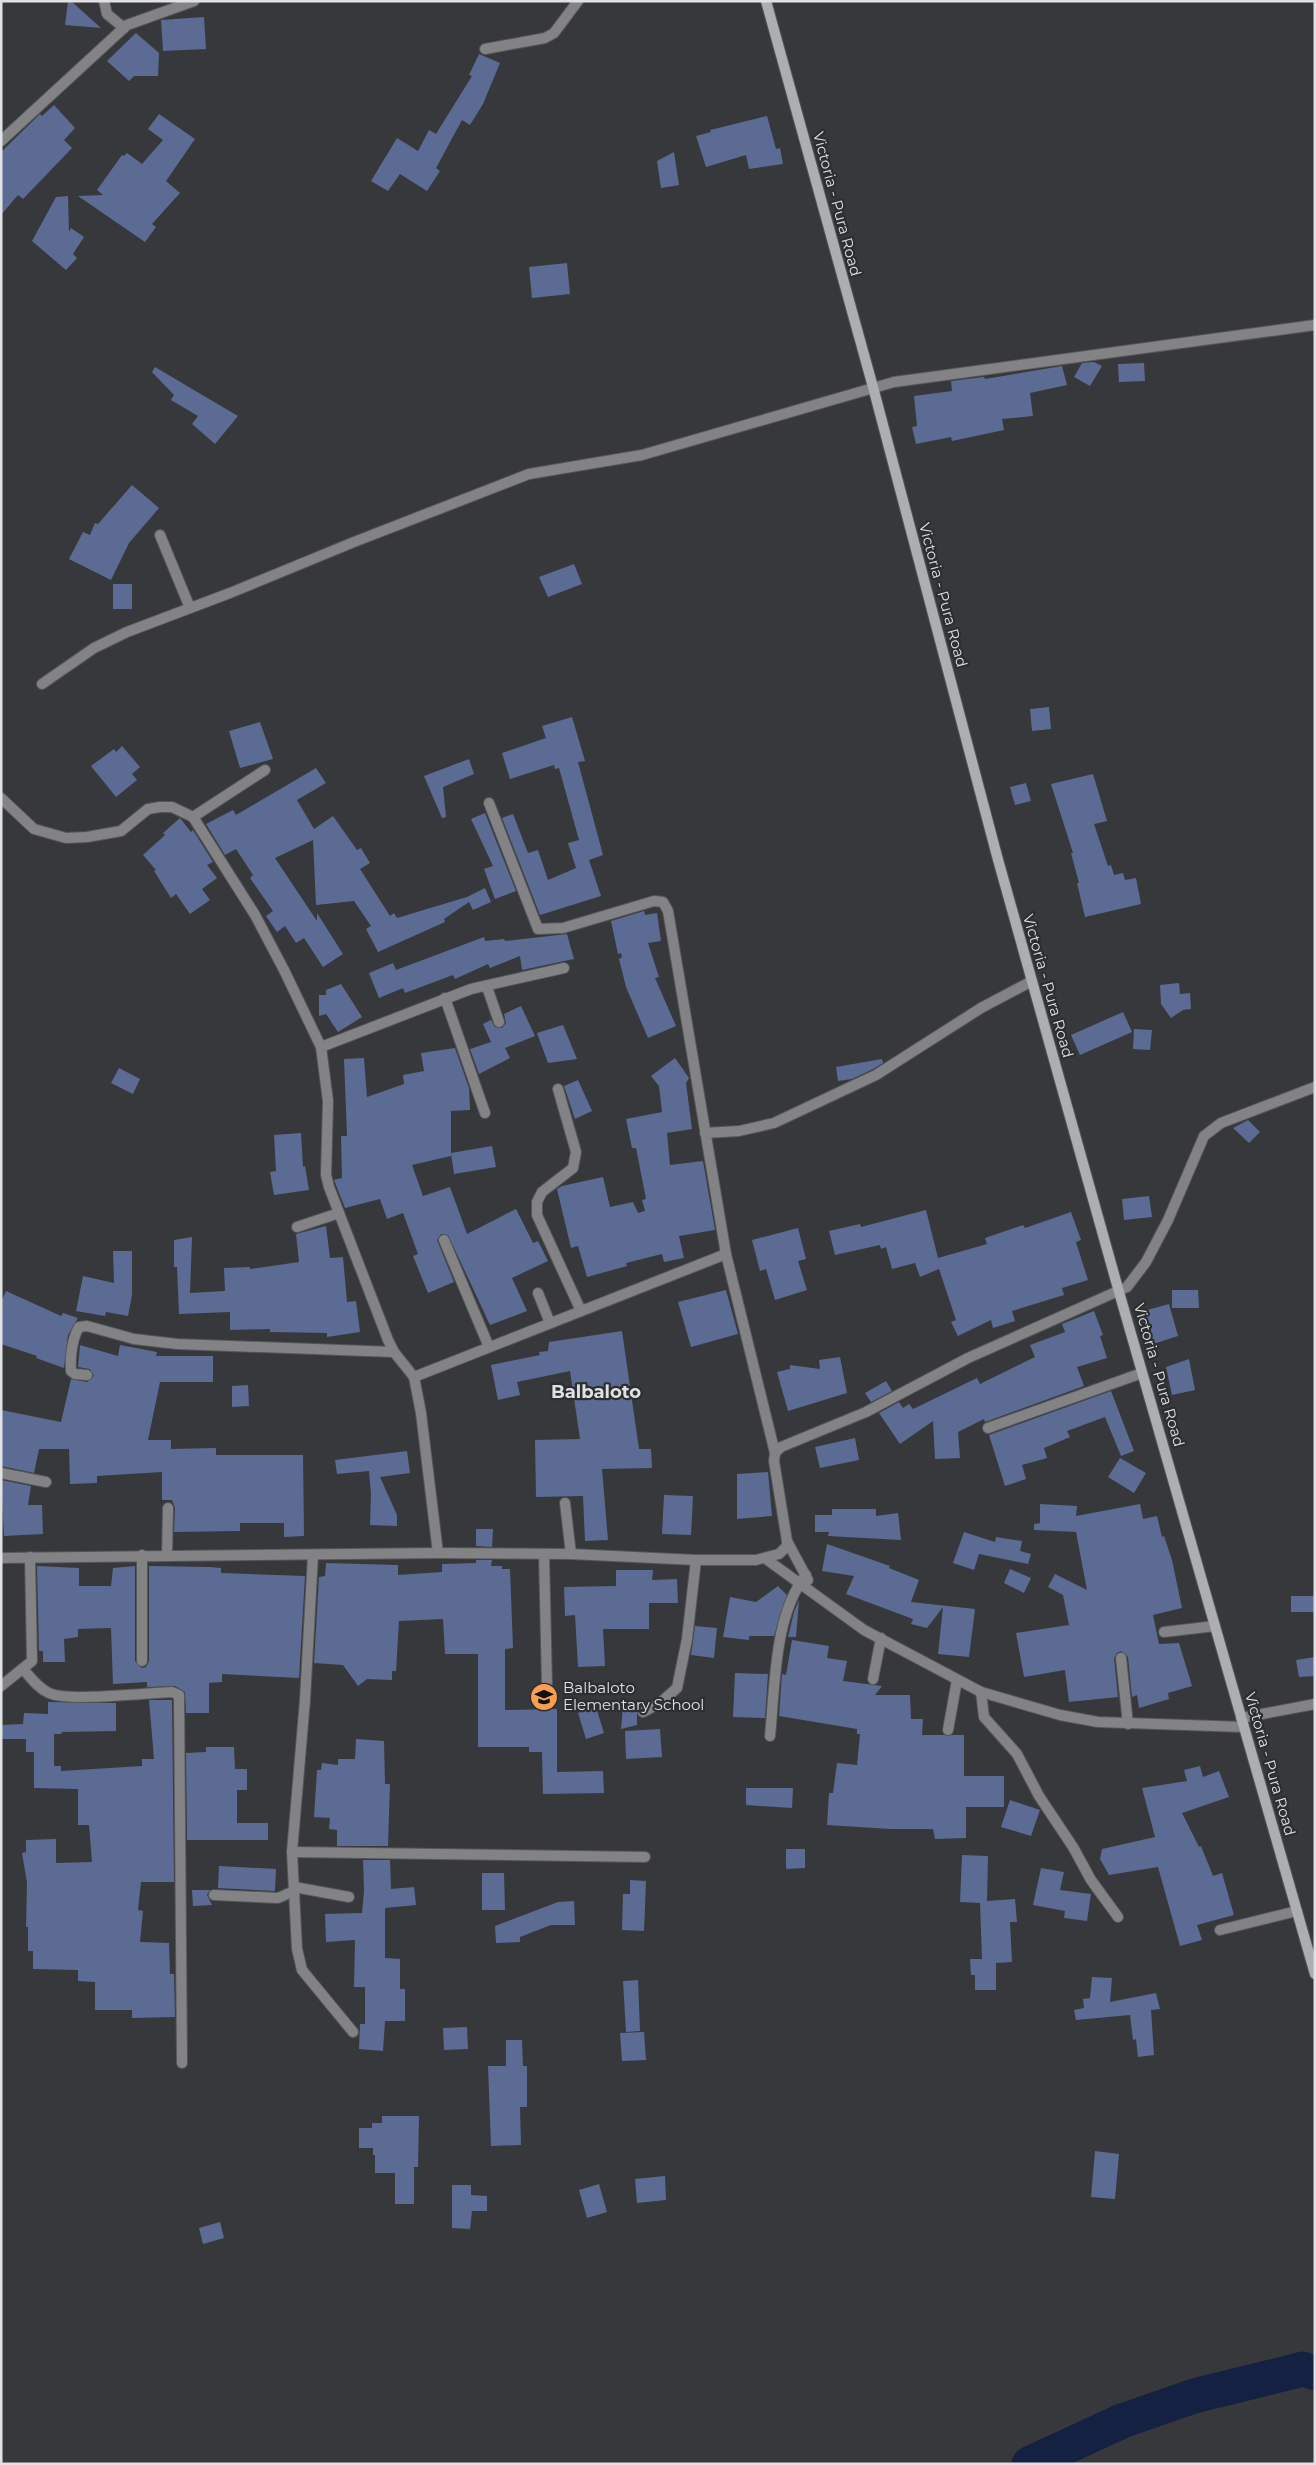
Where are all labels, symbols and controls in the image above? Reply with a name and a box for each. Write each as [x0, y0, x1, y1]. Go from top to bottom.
street label: Victoria - Pura Road [809, 130, 866, 278]
street label: Victoria - Pura Road [915, 521, 972, 669]
street label: Victoria - Pura Road [1019, 912, 1078, 1060]
street label: Victoria - Pura Road [1130, 1301, 1189, 1449]
district label: Balbaloto [551, 1381, 641, 1403]
place label: Balbaloto Elementary School [563, 1678, 704, 1714]
school or university icon: Balbaloto Elementary School [529, 1682, 559, 1712]
street label: Victoria - Pura Road [1241, 1690, 1300, 1838]

